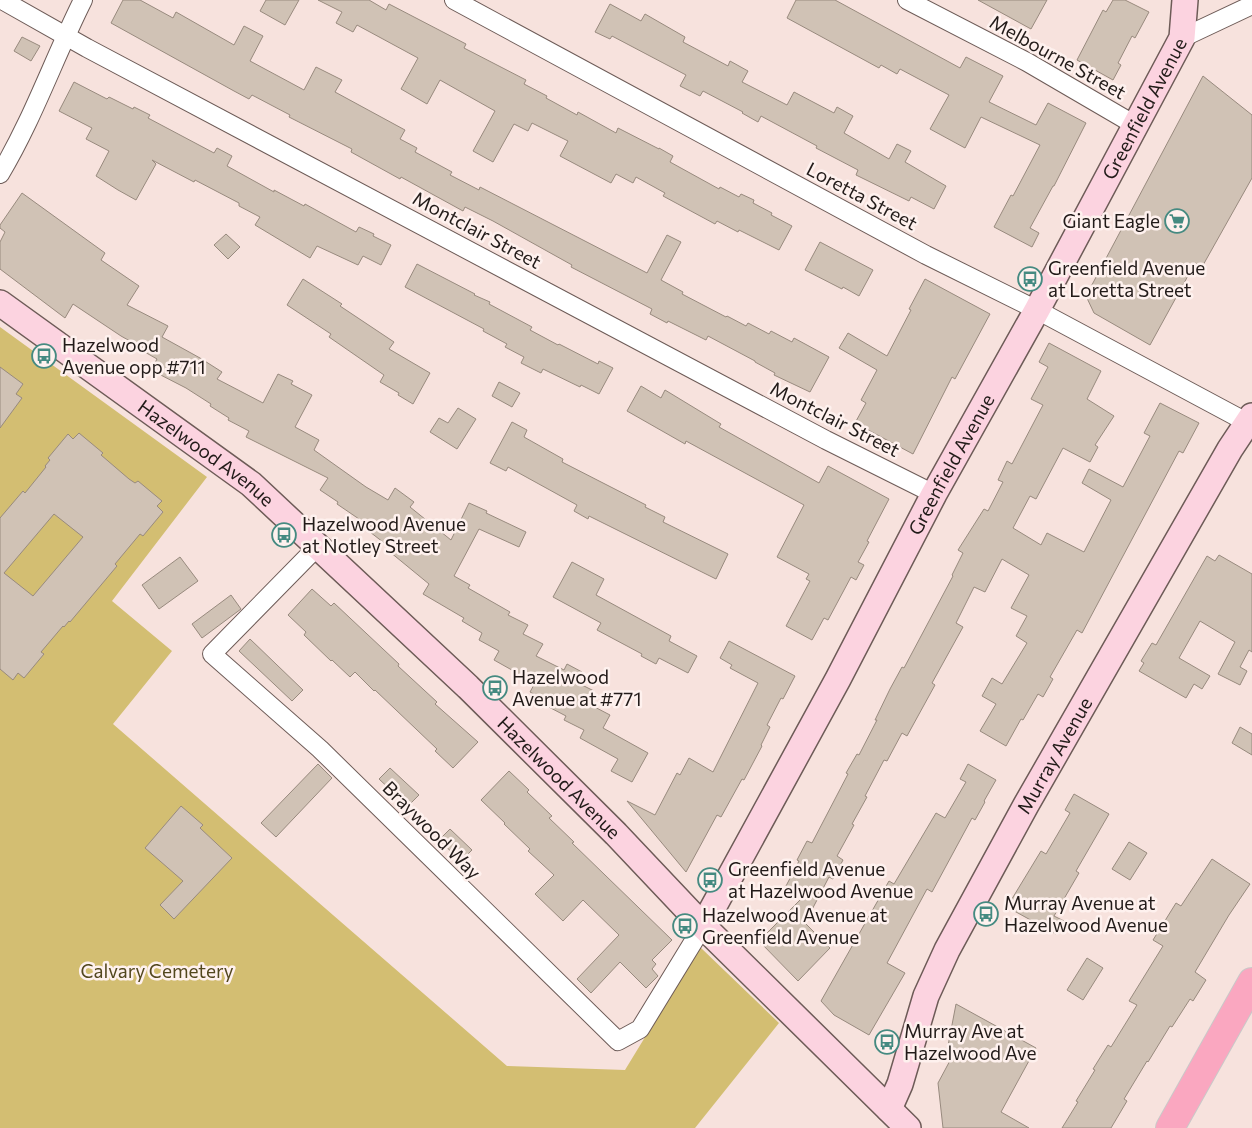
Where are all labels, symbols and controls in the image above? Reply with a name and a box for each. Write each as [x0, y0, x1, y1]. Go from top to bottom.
street label: Melbourne Street [986, 10, 1130, 104]
street label: Greenfield Avenue [1097, 34, 1191, 183]
street label: Loretta Street [803, 157, 922, 235]
street label: Montclair Street [409, 186, 546, 273]
supermarket icon: Giant Eagle [1164, 208, 1190, 234]
place label: Giant Eagle [1063, 209, 1160, 232]
place label: Greenfield Avenue at Loretta Street [1048, 256, 1205, 301]
bus stop icon: Greenfield Avenue at Loretta Street [1017, 266, 1043, 292]
place label: Hazelwood Avenue opp #711 [62, 333, 206, 378]
bus stop icon: Hazelwood Avenue opp #711 [31, 343, 57, 369]
street label: Montclair Street [767, 376, 904, 461]
street label: Greenfield Avenue [903, 390, 999, 539]
street label: Hazelwood Avenue [134, 394, 279, 511]
place label: Hazelwood Avenue at Notley Street [302, 512, 466, 557]
bus stop icon: Hazelwood Avenue at Notley Street [271, 522, 297, 548]
place label: Hazelwood Avenue at #771 [512, 665, 642, 710]
bus stop icon: Hazelwood Avenue at #771 [482, 675, 508, 701]
street label: Murray Avenue [1012, 693, 1096, 817]
street label: Hazelwood Avenue [493, 711, 626, 843]
street label: Braywood Way [378, 776, 486, 884]
place label: Greenfield Avenue at Hazelwood Avenue [728, 857, 913, 902]
bus stop icon: Greenfield Avenue at Hazelwood Avenue [697, 867, 723, 893]
place label: Murray Avenue at Hazelwood Avenue [1004, 891, 1168, 936]
bus stop icon: Murray Avenue at Hazelwood Avenue [973, 901, 999, 927]
place label: Hazelwood Avenue at Greenfield Avenue [702, 903, 888, 948]
bus stop icon: Hazelwood Avenue at Greenfield Avenue [672, 913, 698, 939]
park label: Calvary Cemetery [81, 959, 234, 982]
place label: Murray Ave at Hazelwood Ave [904, 1019, 1036, 1064]
bus stop icon: Murray Ave at Hazelwood Ave [874, 1029, 900, 1055]

